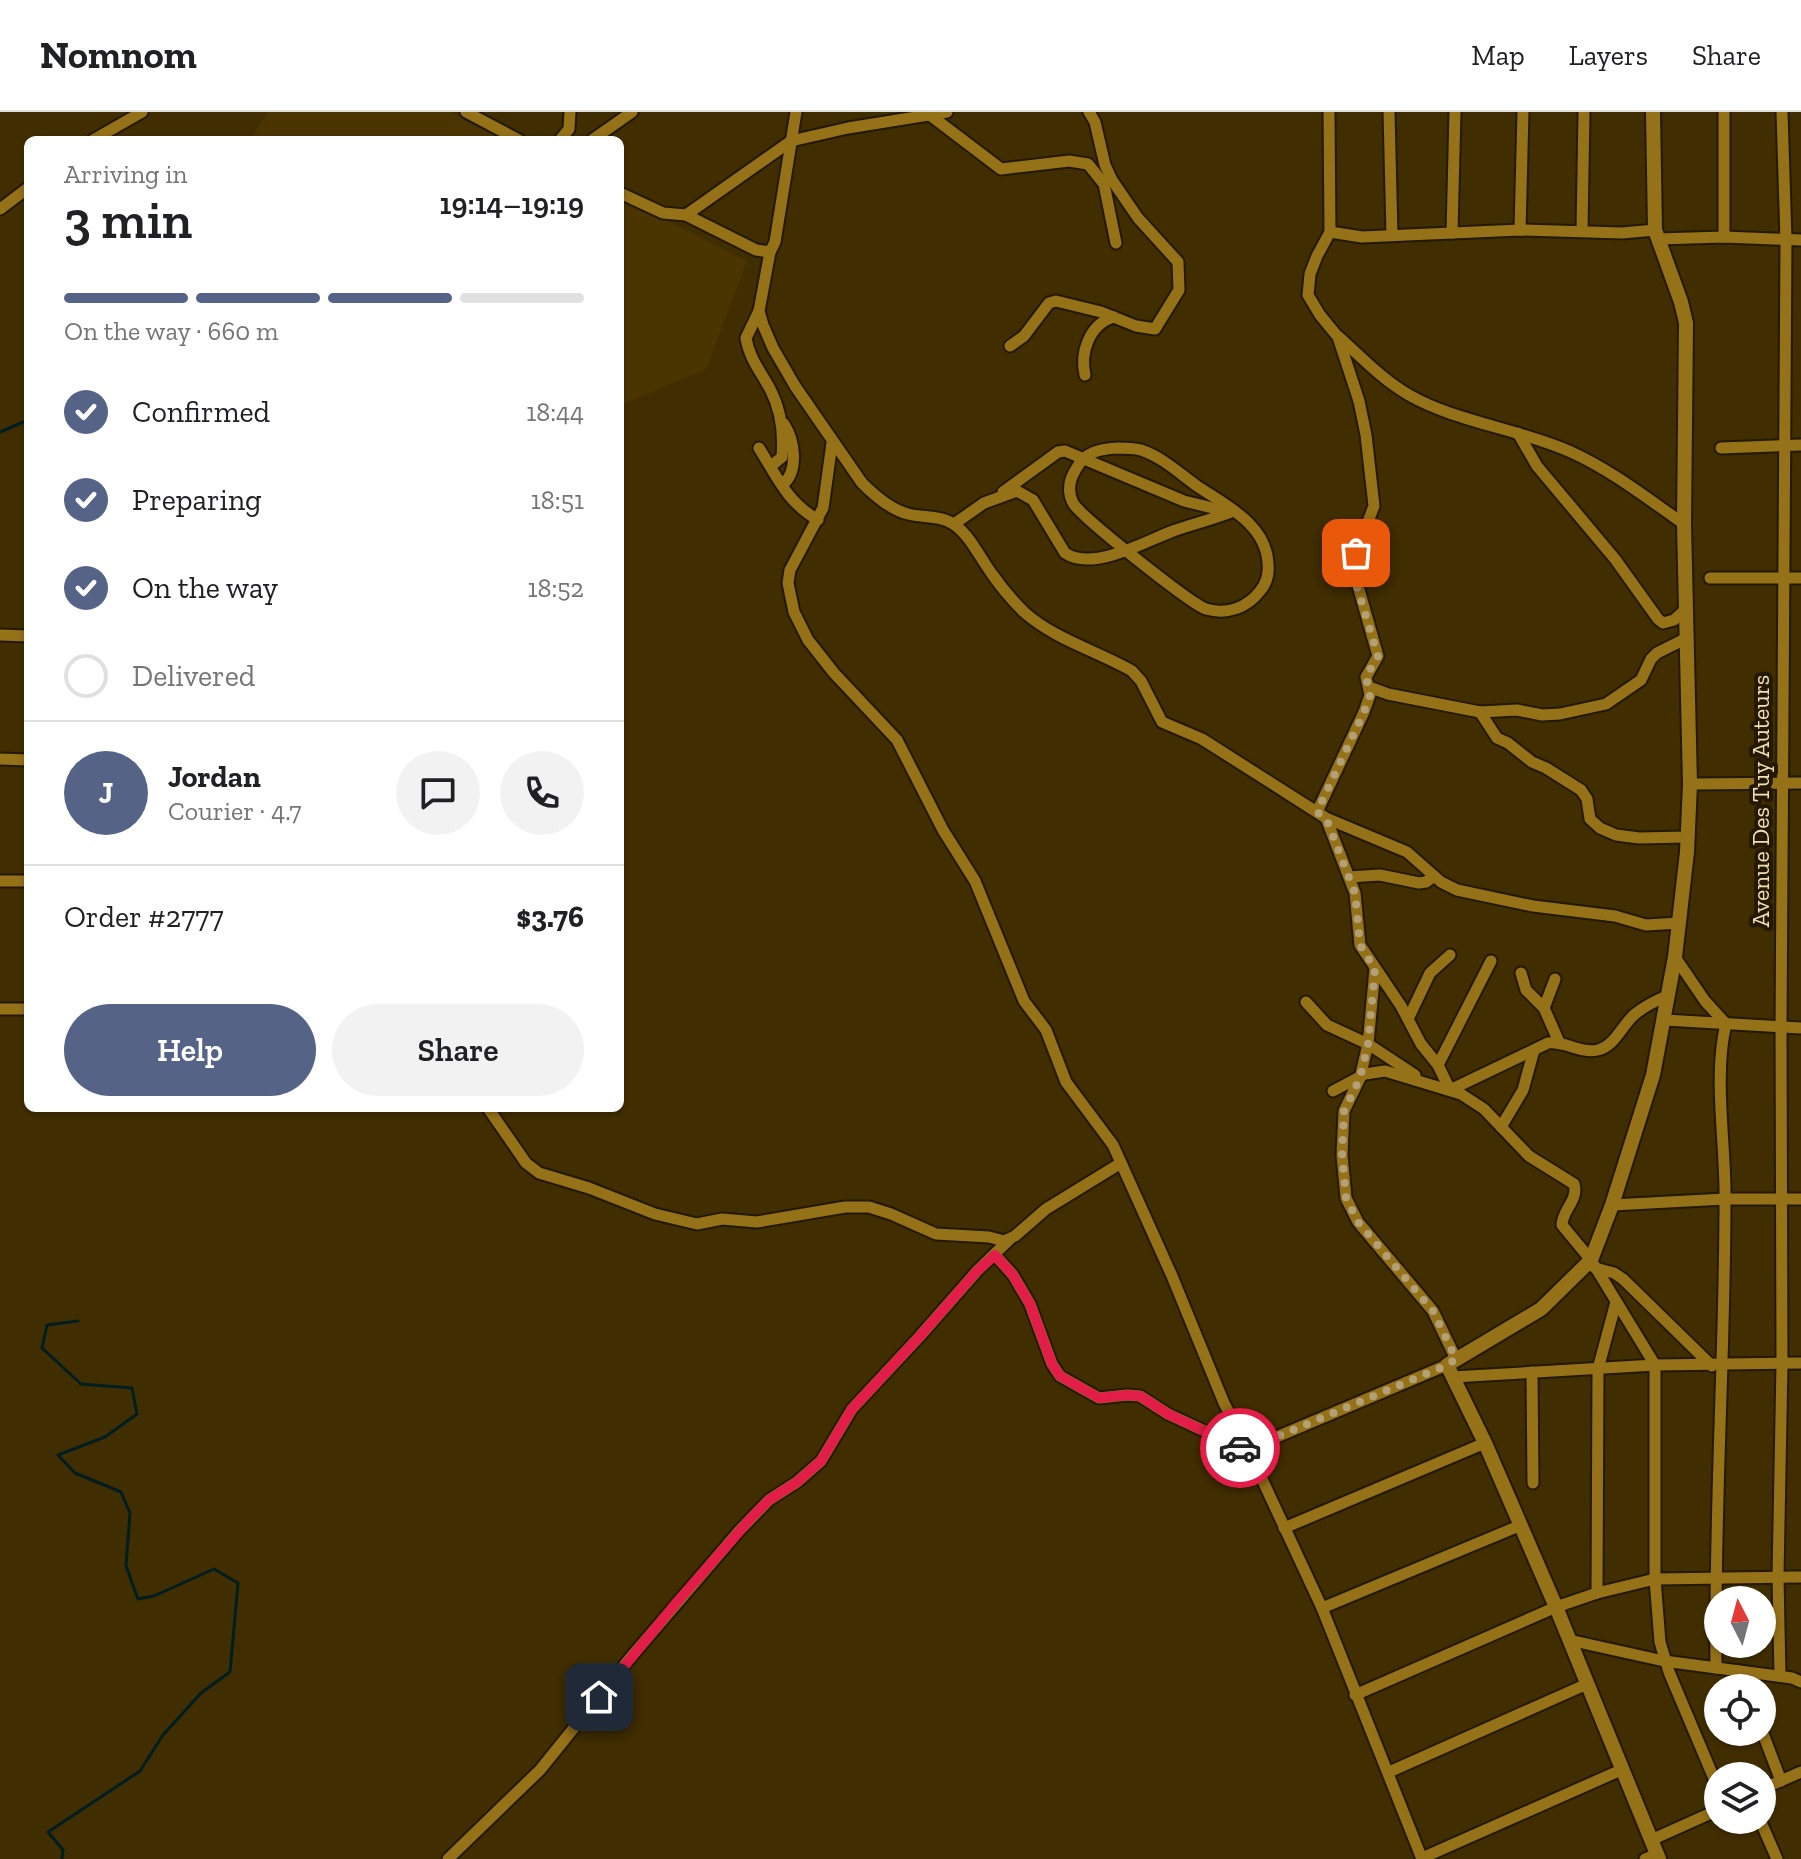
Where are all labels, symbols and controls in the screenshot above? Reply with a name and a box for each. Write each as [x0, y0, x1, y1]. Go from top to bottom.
text: Nomnom [40, 32, 197, 78]
text: Map [1471, 39, 1525, 72]
text: Layers [1569, 39, 1648, 72]
text: Share [1692, 39, 1761, 72]
text: Arriving in [64, 158, 187, 190]
text: 19:14–19:19 [440, 186, 584, 222]
text: 3 min [64, 189, 192, 251]
text: On the way · 660 m [64, 315, 279, 347]
icon: check [64, 390, 108, 434]
text: Confirmed [132, 394, 270, 430]
text: 18:44 [526, 396, 584, 428]
icon: check [64, 478, 108, 522]
text: Preparing [132, 482, 262, 518]
text: 18:51 [531, 484, 584, 516]
pin [1322, 519, 1390, 587]
icon: bag [1334, 531, 1378, 575]
icon: check [64, 566, 108, 610]
text: On the way [132, 570, 278, 606]
text: 18:52 [527, 572, 584, 604]
text: Delivered [132, 658, 255, 694]
street label: Avenue Des Tuy Auteurs [1746, 675, 1775, 927]
button: chat [396, 751, 480, 835]
button: phone [500, 751, 584, 835]
text: Jordan [168, 759, 261, 795]
text: J [99, 775, 113, 811]
text: Courier · 4.7 [168, 795, 302, 827]
text: Order #2777 [64, 899, 224, 935]
text: $3.76 [516, 899, 584, 935]
button: Help [64, 1004, 316, 1096]
button: Share [332, 1004, 584, 1096]
courier [1200, 1408, 1280, 1488]
icon: car [1218, 1426, 1262, 1470]
north arrow [1704, 1586, 1776, 1658]
map controls [1704, 1586, 1776, 1834]
pin [565, 1663, 633, 1731]
button: locate [1704, 1674, 1776, 1746]
icon: home [577, 1675, 621, 1719]
button: layers [1704, 1762, 1776, 1834]

